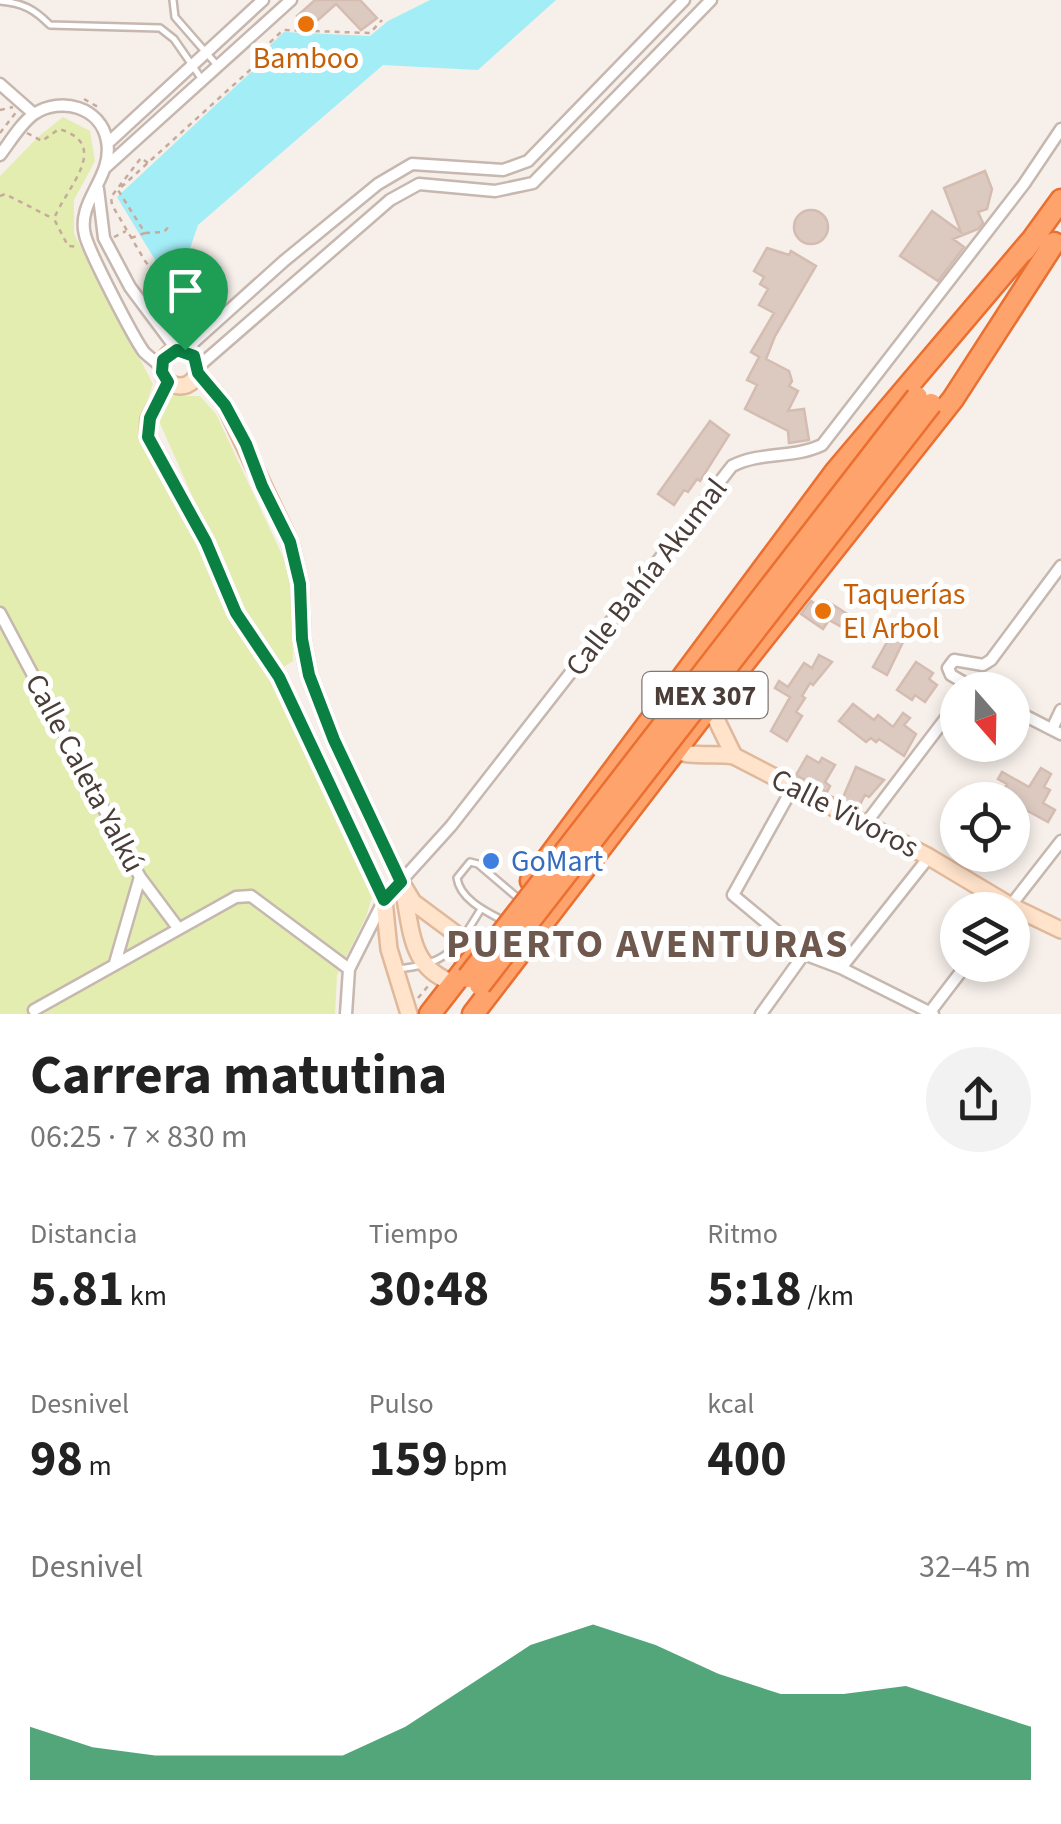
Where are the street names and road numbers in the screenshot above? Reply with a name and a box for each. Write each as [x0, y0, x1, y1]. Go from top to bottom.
street label: Calle Bahía Akumal [555, 469, 737, 685]
street label: Calle Caleta Yalkú [14, 666, 155, 880]
road number: MEX 307 [642, 672, 768, 718]
street label: Calle Vivoros [764, 758, 926, 869]

